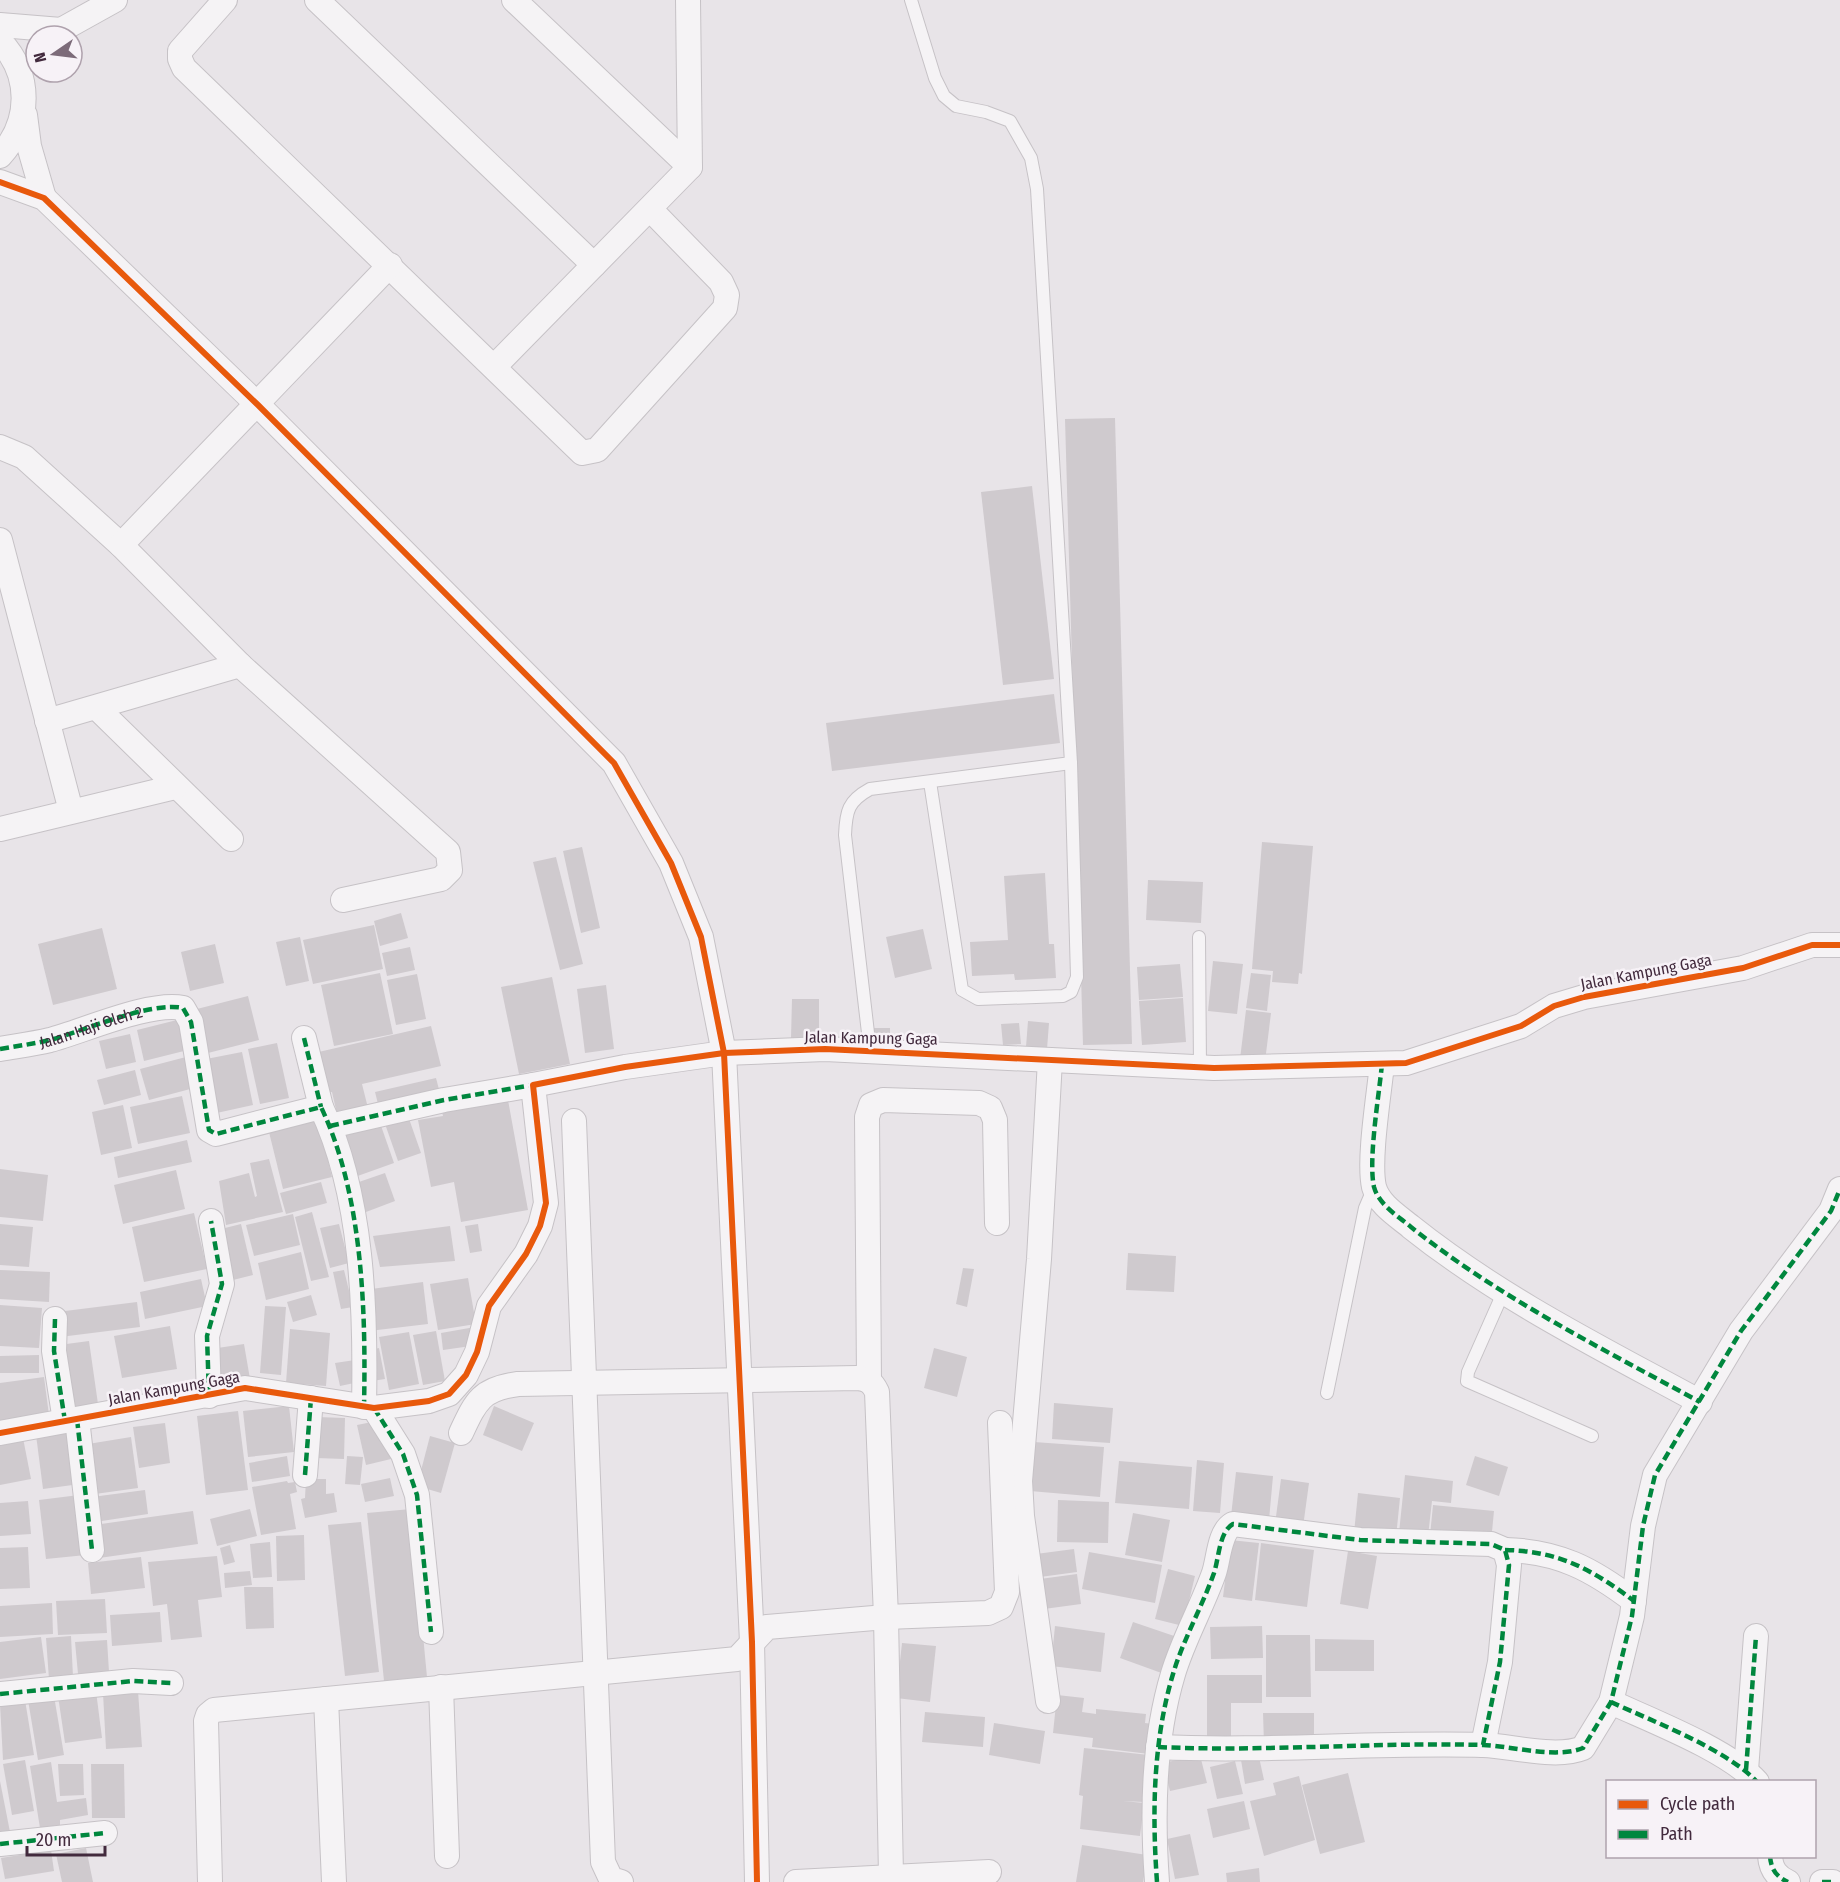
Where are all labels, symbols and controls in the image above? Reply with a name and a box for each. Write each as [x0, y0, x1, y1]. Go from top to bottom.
north arrow [24, 24, 84, 84]
text: N [30, 51, 50, 64]
street label: Jalan Kampung Gaga [1579, 950, 1713, 994]
street label: Jalan Haji Oleh 2 [38, 1002, 145, 1052]
street label: Jalan Kampung Gaga [804, 1027, 938, 1049]
street label: Jalan Kampung Gaga [107, 1367, 241, 1409]
legend [1606, 1780, 1816, 1858]
text: Cycle path [1660, 1793, 1735, 1815]
scale bar [27, 1819, 105, 1857]
text: Path [1660, 1823, 1693, 1845]
text: 20 m [36, 1829, 71, 1851]

